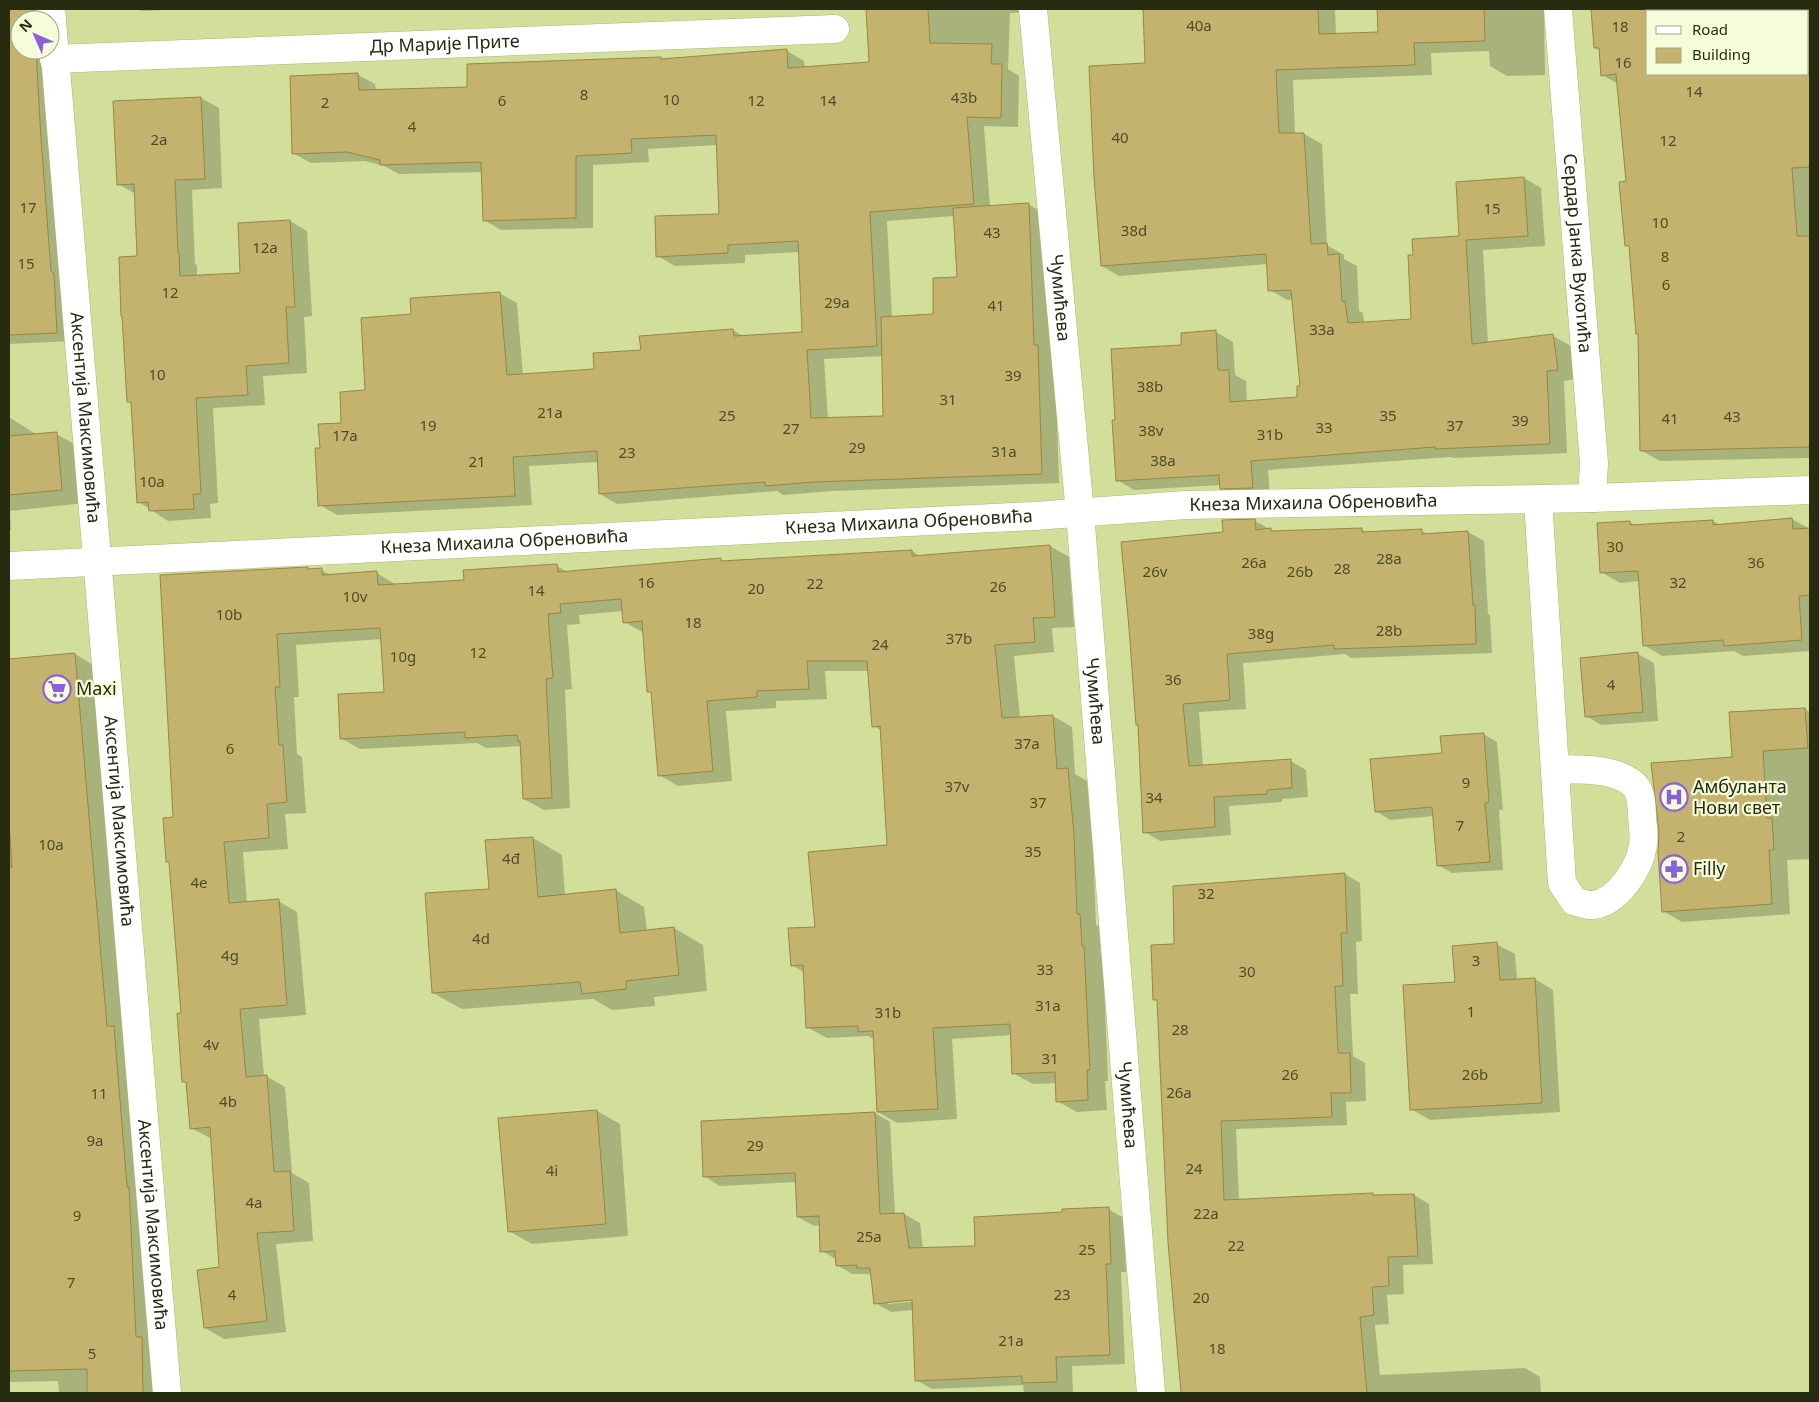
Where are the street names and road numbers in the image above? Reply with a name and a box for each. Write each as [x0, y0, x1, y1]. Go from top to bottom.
street label: Др Марије Прите [369, 28, 520, 58]
street label: Сердар Јанка Вукотића [1558, 153, 1598, 354]
street label: Чумићева [1045, 253, 1077, 342]
street label: Аксентија Максимовића [65, 311, 107, 524]
street label: Кнеза Михаила Обреновића [1189, 488, 1438, 516]
street label: Кнеза Михаила Обреновића [784, 503, 1033, 539]
street label: Кнеза Михаила Обреновића [380, 523, 629, 559]
street label: Чумићева [1081, 657, 1112, 746]
street label: Аксентија Максимовића [99, 714, 141, 928]
street label: Чумићева [1113, 1060, 1144, 1149]
street label: Аксентија Максимовића [133, 1118, 175, 1331]

